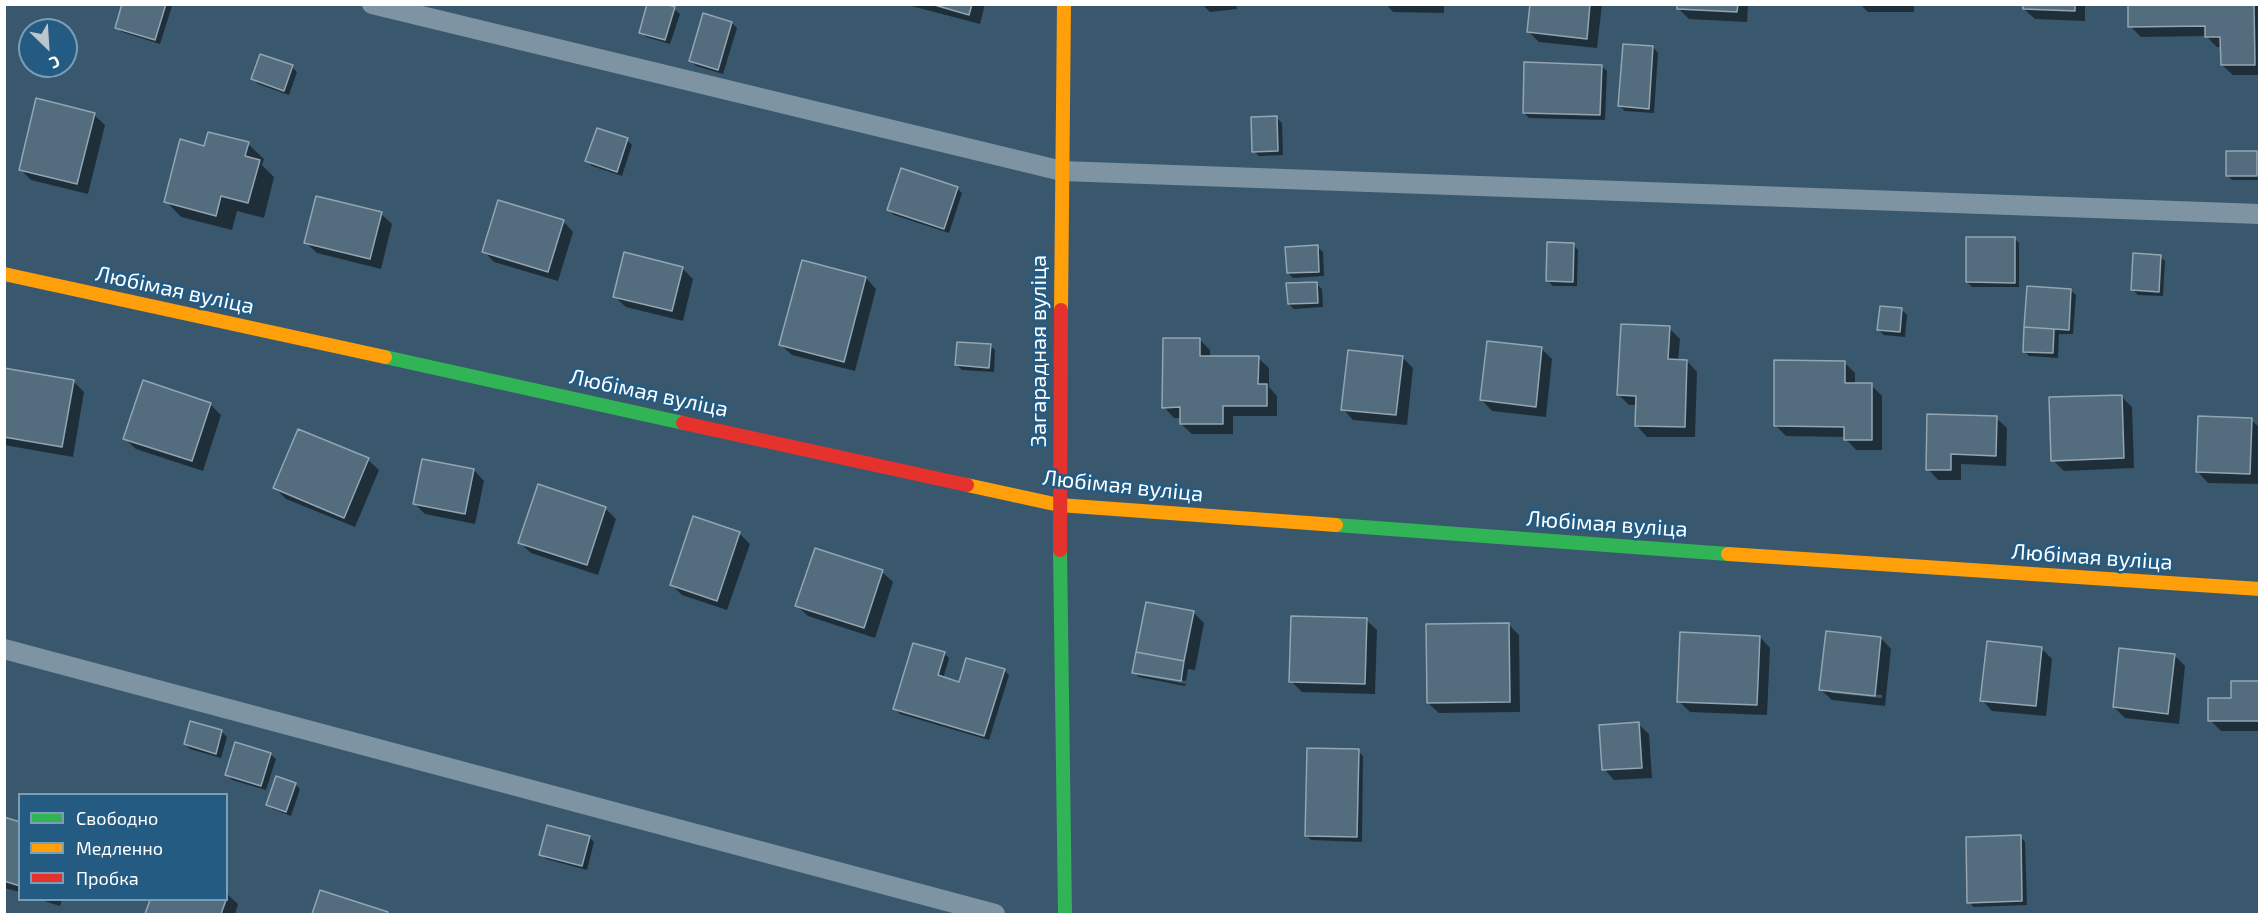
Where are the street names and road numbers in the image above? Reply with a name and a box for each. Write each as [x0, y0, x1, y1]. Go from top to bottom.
street label: Загарадная вуліца [1026, 255, 1052, 447]
street label: Любімая вуліца [93, 260, 257, 320]
street label: Любімая вуліца [567, 363, 731, 423]
street label: Любімая вуліца [1041, 464, 1205, 508]
street label: Любімая вуліца [1526, 505, 1688, 543]
street label: Любімая вуліца [2011, 538, 2173, 576]

